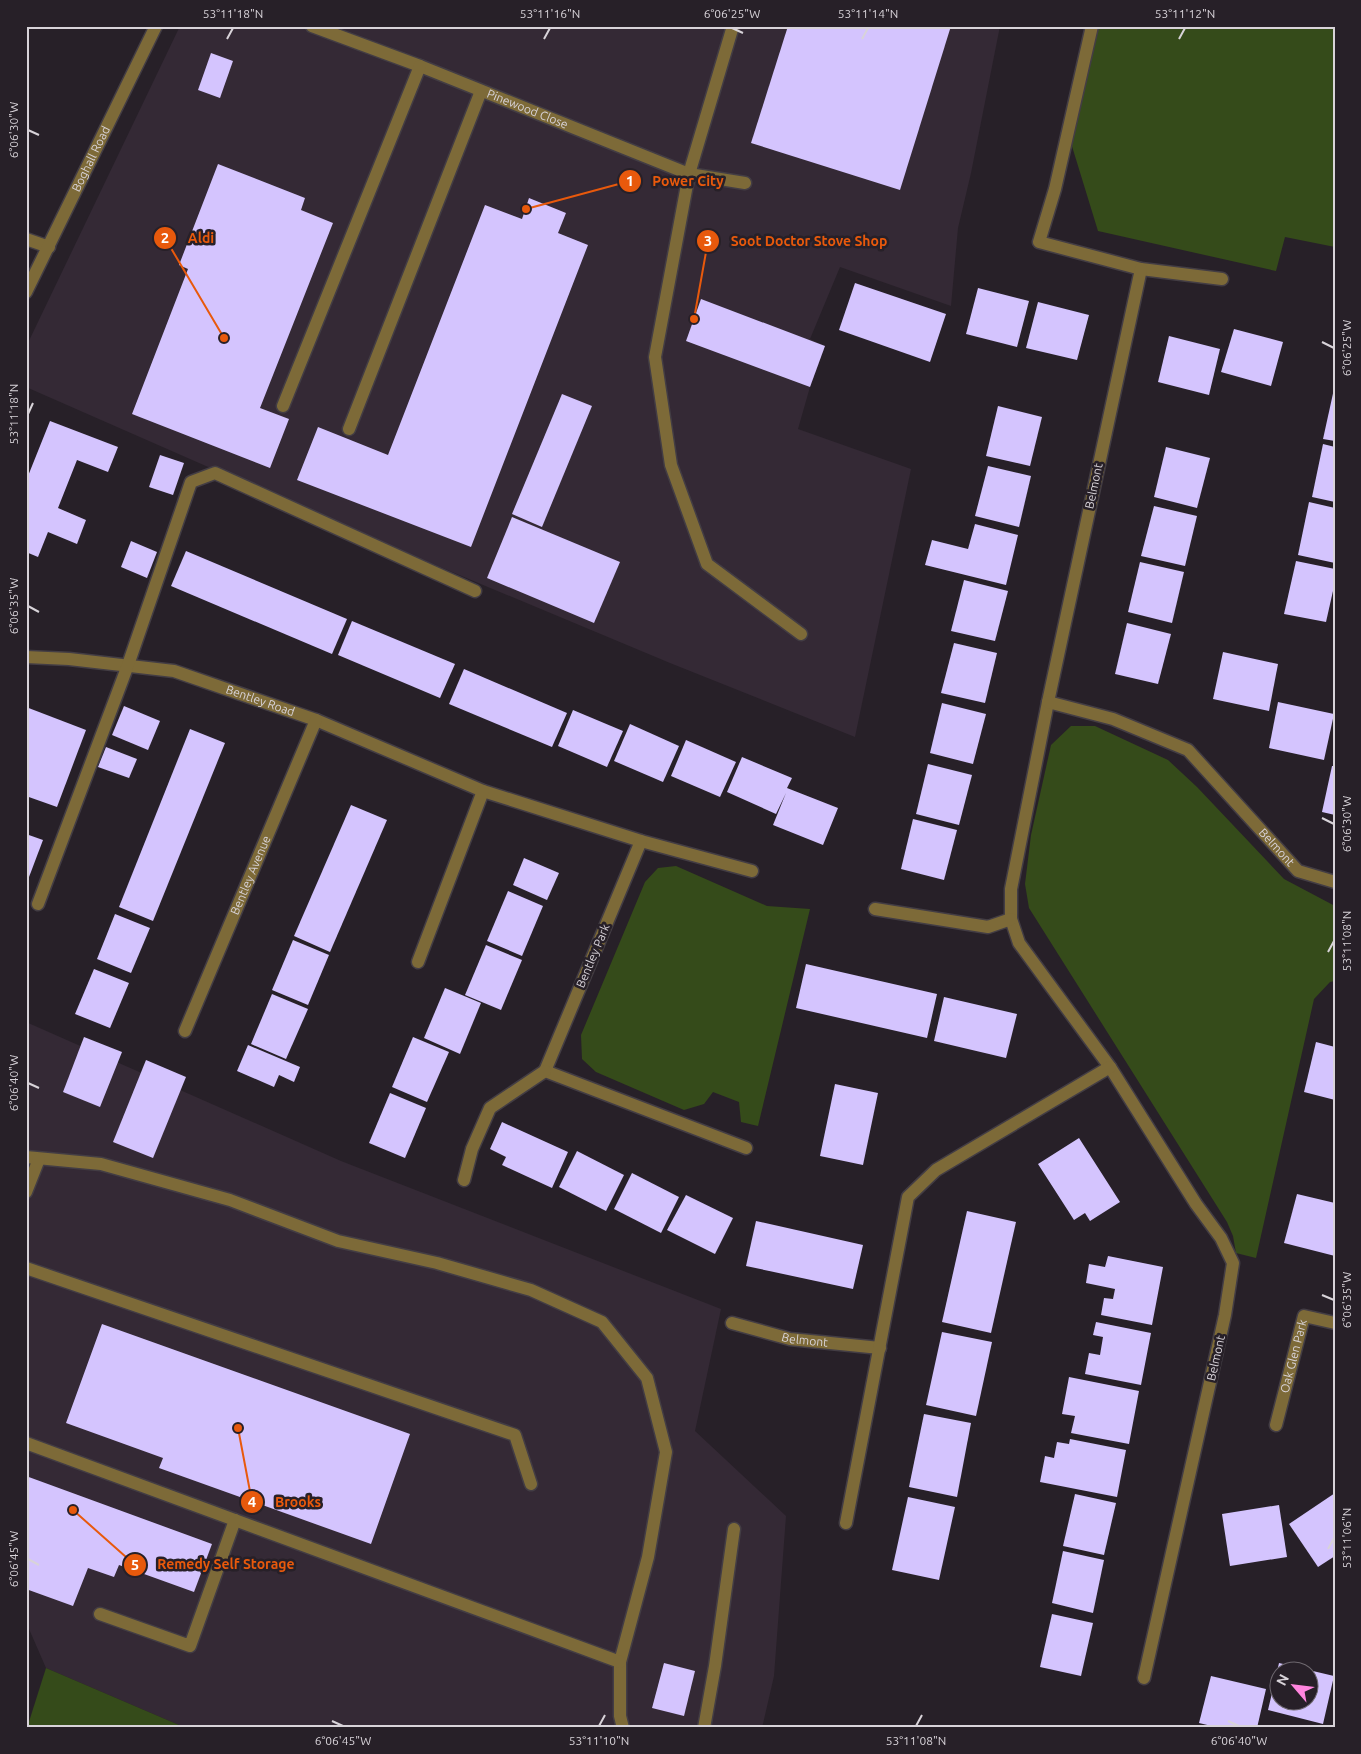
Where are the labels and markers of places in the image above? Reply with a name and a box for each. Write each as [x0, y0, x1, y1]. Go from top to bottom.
callout: Power City [617, 167, 733, 196]
callout: Aldi [152, 224, 224, 253]
callout: Soot Doctor Stove Shop [696, 227, 898, 256]
callout: Brooks [240, 1487, 331, 1516]
callout: Remedy Self Storage [122, 1550, 305, 1579]

